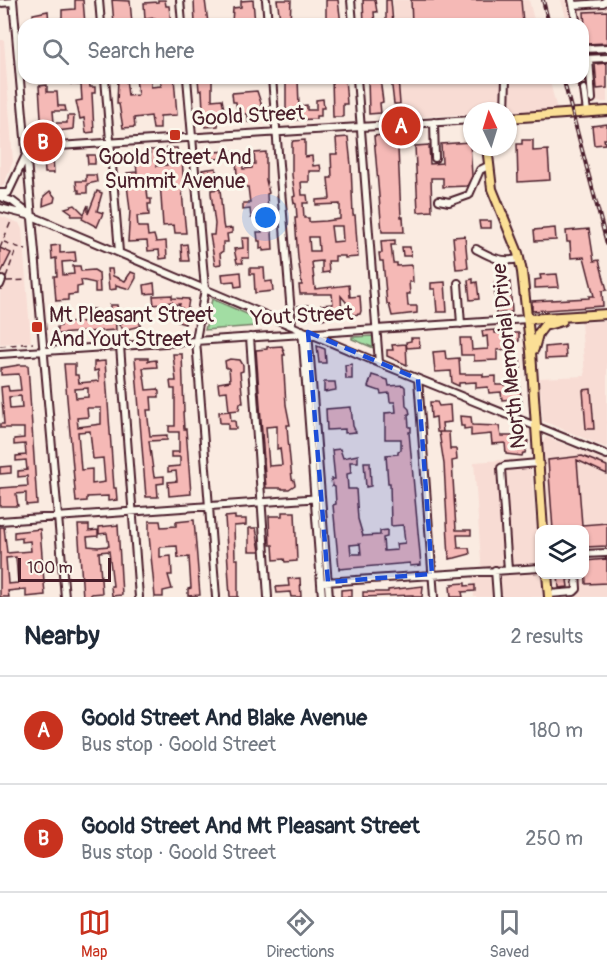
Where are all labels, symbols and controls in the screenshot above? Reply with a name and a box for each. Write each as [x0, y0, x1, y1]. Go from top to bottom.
search box [18, 18, 589, 84]
icon: search [39, 35, 72, 68]
text: Search here [87, 37, 194, 65]
street label: Goold Street [191, 100, 306, 132]
north arrow [463, 102, 517, 156]
pin: A [382, 104, 420, 148]
pin: B [24, 120, 63, 164]
marker: Goold Street And Summit Avenue [168, 128, 182, 142]
place label: Goold Street And Summit Avenue [98, 144, 252, 195]
your location [251, 203, 280, 232]
street label: North Memorial Drive [486, 261, 532, 450]
street label: Yout Street [249, 300, 354, 332]
place label: Mt Pleasant Street And Yout Street [49, 302, 215, 353]
marker: Mt Pleasant Street And Yout Street [30, 320, 44, 334]
map controls [535, 525, 589, 579]
button: layers [535, 525, 589, 579]
scale bar [18, 555, 111, 582]
text: 100 m [27, 558, 73, 578]
text: Nearby [24, 620, 100, 652]
text: 2 results [511, 624, 583, 649]
text: Goold Street And Blake Avenue [81, 704, 367, 732]
text: A [37, 718, 50, 743]
text: 180 m [529, 718, 583, 743]
text: Bus stop · Goold Street [81, 732, 276, 757]
text: Goold Street And Mt Pleasant Street [81, 812, 420, 840]
text: B [38, 826, 49, 851]
text: 250 m [525, 826, 583, 851]
text: Bus stop · Goold Street [81, 840, 276, 865]
tab: Map [78, 906, 111, 962]
tab: Directions [266, 906, 334, 962]
tab: Saved [490, 906, 529, 962]

